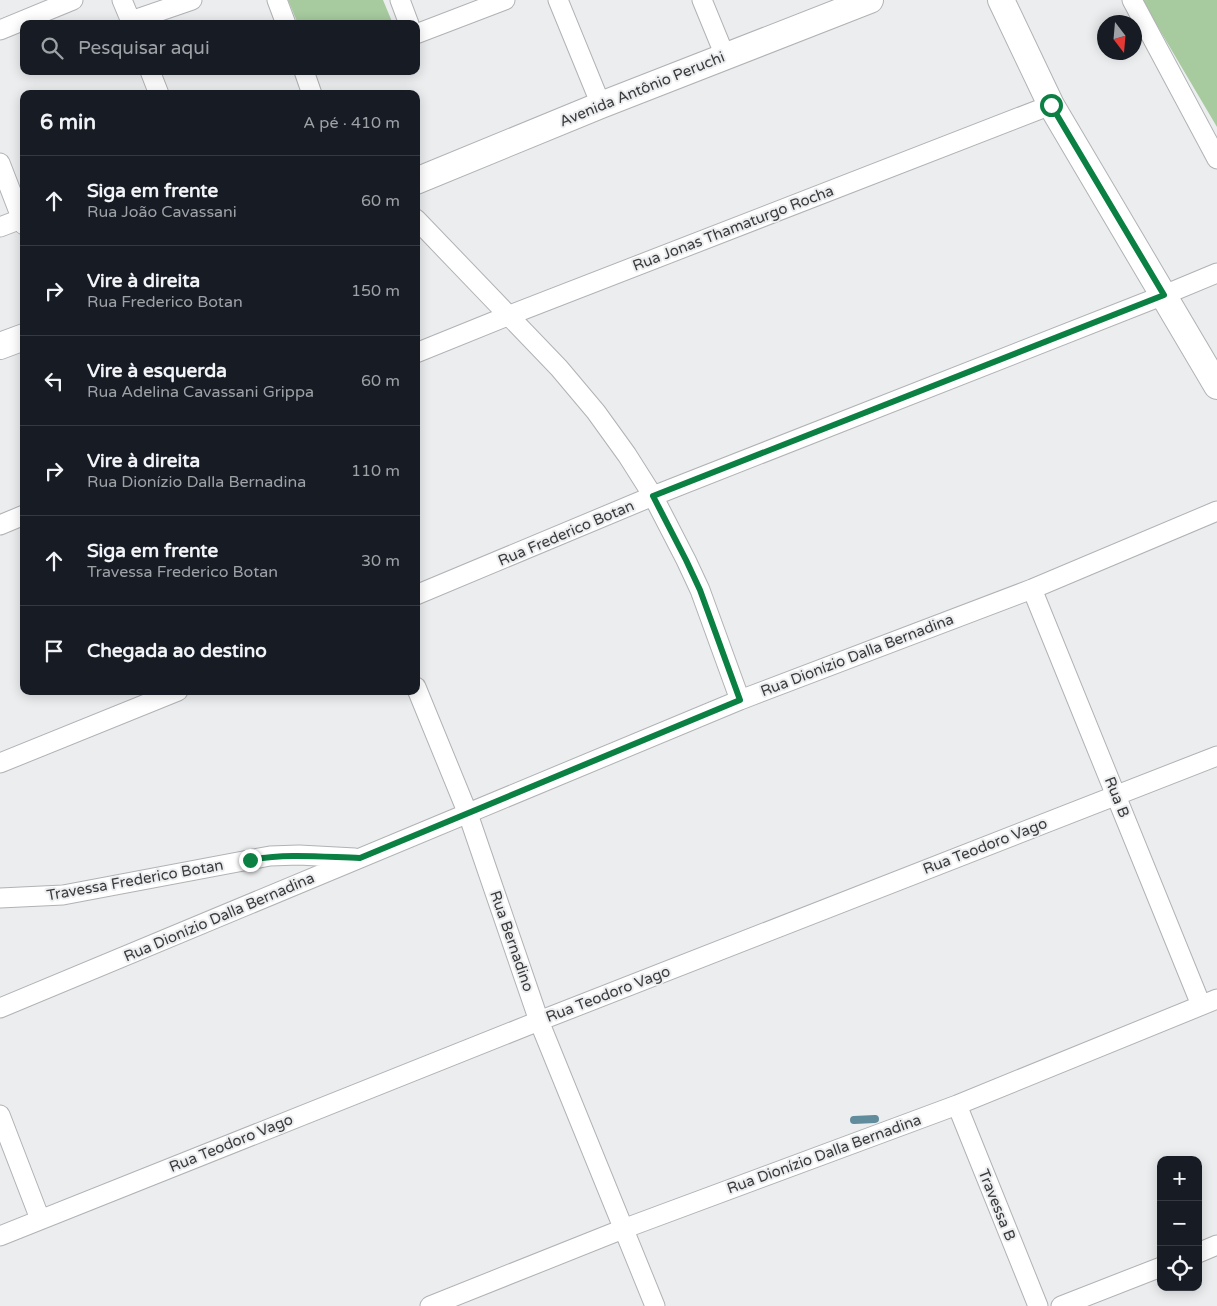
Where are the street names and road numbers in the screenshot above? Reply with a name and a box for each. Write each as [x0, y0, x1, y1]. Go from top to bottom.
street label: Avenida Antônio Peruchi [557, 48, 727, 130]
street label: Rua Jonas Thamaturgo Rocha [630, 181, 836, 275]
street label: Rua Frederico Botan [495, 496, 637, 570]
street label: Rua Dionízio Dalla Bernadina [758, 610, 956, 700]
street label: Rua B [1101, 774, 1133, 820]
street label: Rua Teodoro Vago [920, 814, 1050, 878]
street label: Travessa Frederico Botan [45, 856, 225, 904]
street label: Rua Dionízio Dalla Bernadina [121, 869, 317, 965]
street label: Rua Bernadino [486, 888, 538, 994]
street label: Rua Teodoro Vago [543, 962, 673, 1026]
street label: Rua Teodoro Vago [167, 1110, 295, 1176]
street label: Rua Dionízio Dalla Bernadina [724, 1110, 924, 1198]
street label: Travessa B [974, 1167, 1020, 1243]

